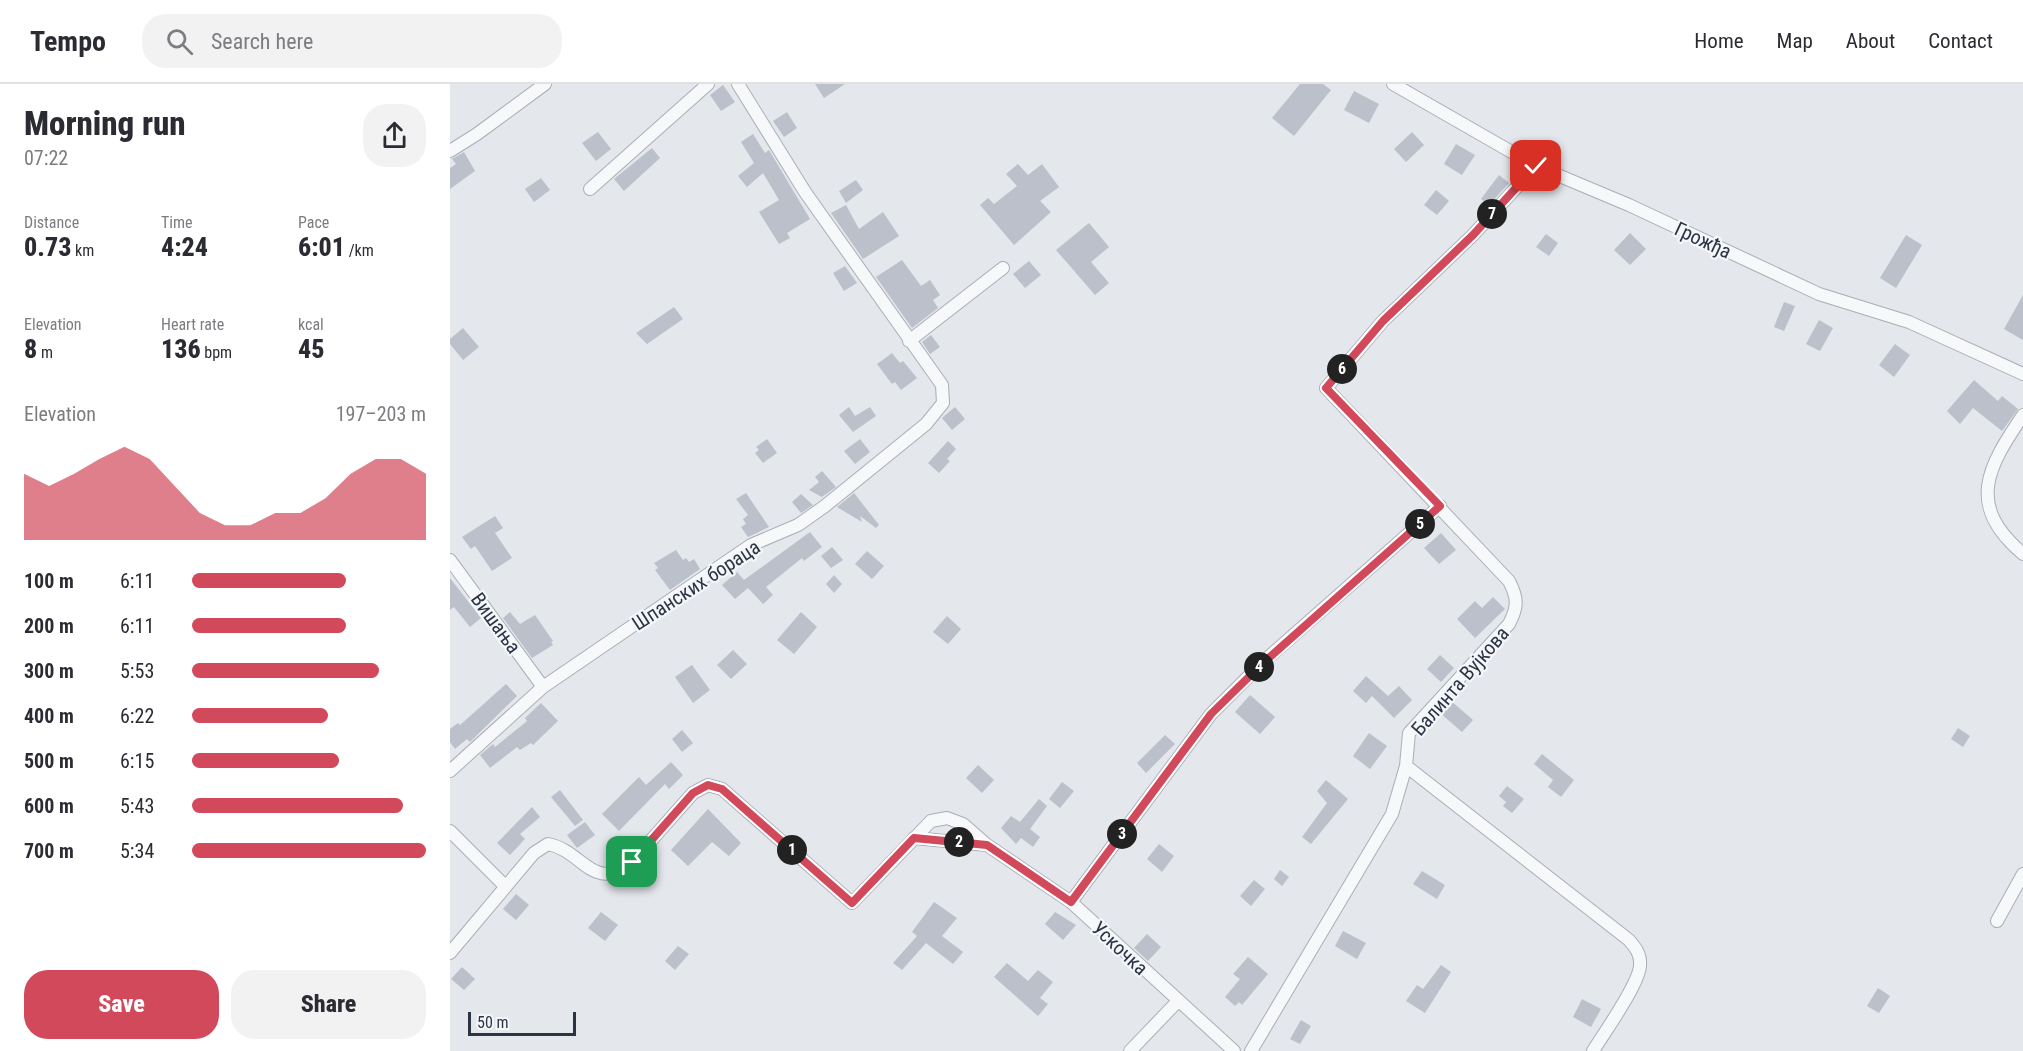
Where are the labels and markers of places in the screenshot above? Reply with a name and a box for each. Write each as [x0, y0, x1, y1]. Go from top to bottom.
pin [1510, 140, 1561, 191]
pin: 7 [1477, 199, 1507, 229]
pin: 6 [1327, 354, 1357, 384]
pin: 5 [1405, 509, 1435, 539]
pin: 4 [1244, 652, 1274, 682]
pin: 3 [1107, 819, 1137, 849]
pin: 2 [944, 827, 974, 857]
pin: 1 [777, 835, 807, 865]
pin [606, 836, 657, 887]

